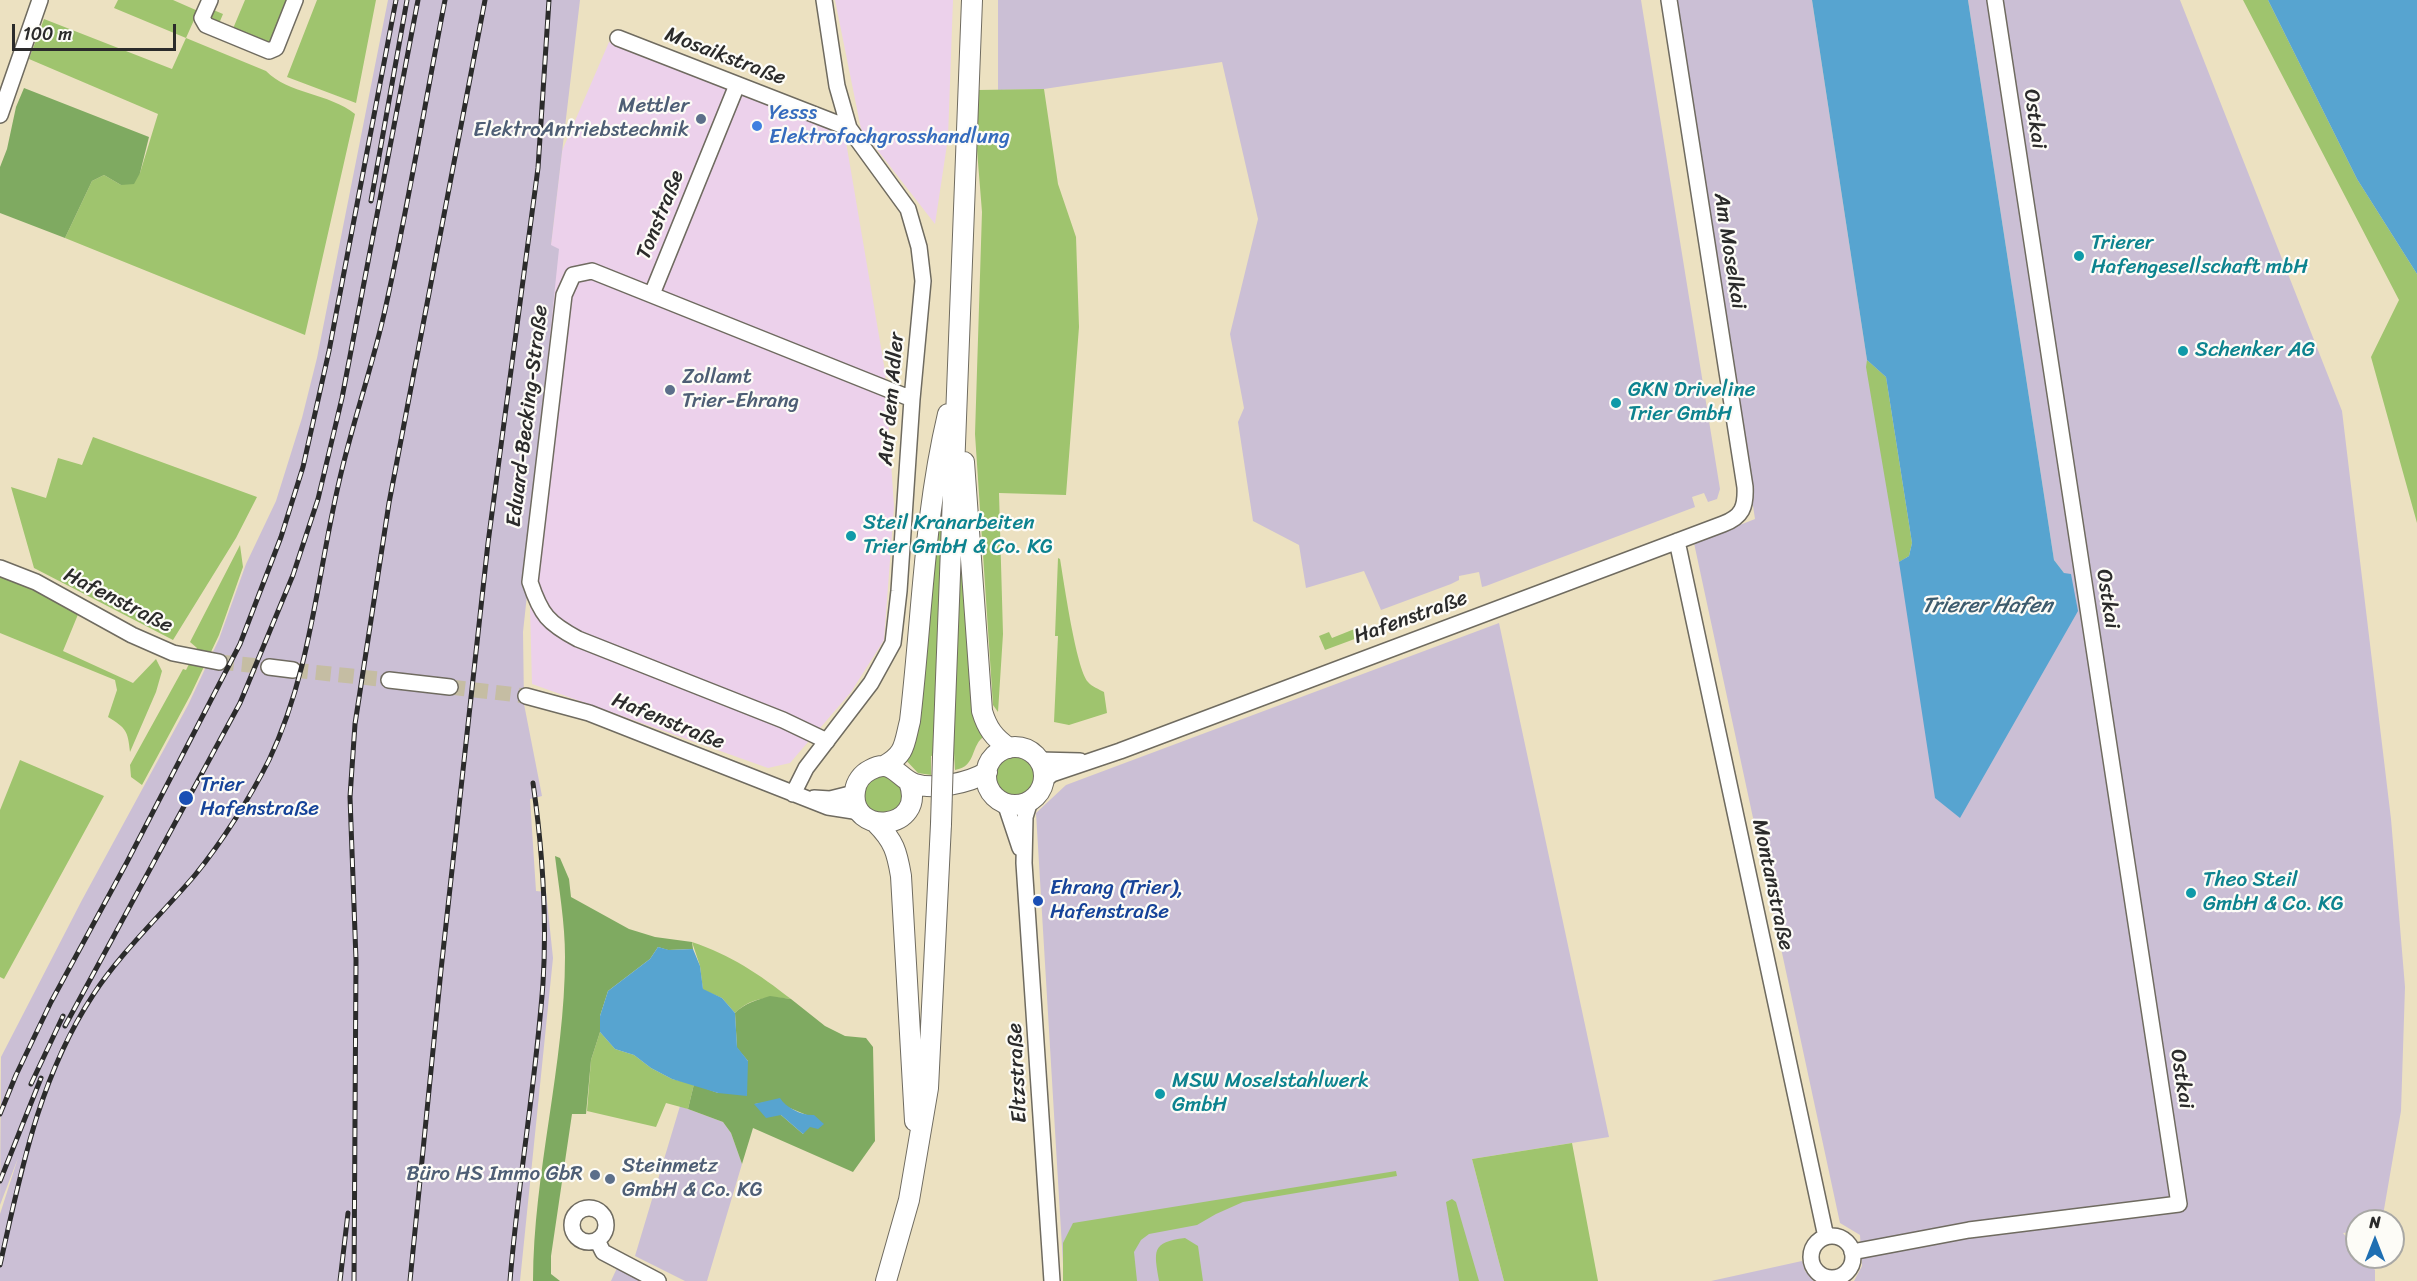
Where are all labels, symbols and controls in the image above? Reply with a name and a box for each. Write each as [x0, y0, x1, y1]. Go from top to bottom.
scale bar [15, 12, 178, 50]
text: 100 m [23, 18, 72, 50]
street label: Mosaikstraße [661, 22, 789, 92]
street label: Ostkai [2017, 88, 2051, 150]
place label: Mettler ElektroAntriebstechnik [473, 94, 689, 144]
place label: Yesss Elektrofachgrosshandlung [769, 101, 1010, 151]
marker: Mettler ElektroAntriebstechnik [694, 112, 708, 126]
marker: Yesss Elektrofachgrosshandlung [750, 119, 764, 133]
street label: Tonstraße [632, 167, 690, 263]
street label: Am Moselkai [1707, 191, 1751, 311]
place label: Trierer Hafengesellschaft mbH [2091, 231, 2308, 281]
marker: Trierer Hafengesellschaft mbH [2072, 249, 2086, 263]
street label: Eduard-Becking-Straße [502, 304, 554, 528]
street label: Auf dem Adler [874, 331, 910, 467]
place label: Schenker AG [2195, 338, 2315, 364]
marker: Schenker AG [2176, 344, 2190, 358]
place label: Zollamt Trier-Ehrang [682, 365, 799, 415]
place label: GKN Driveline Trier GmbH [1628, 378, 1755, 428]
marker: Zollamt Trier-Ehrang [663, 383, 677, 397]
marker: GKN Driveline Trier GmbH [1609, 396, 1623, 410]
place label: Steil Kranarbeiten Trier GmbH & Co. KG [863, 511, 1053, 561]
marker: Steil Kranarbeiten Trier GmbH & Co. KG [844, 529, 858, 543]
street label: Hafenstraße [59, 563, 177, 639]
street label: Ostkai [2090, 567, 2124, 631]
street label: Hafenstraße [1351, 586, 1471, 650]
water label: Trierer Hafen [1922, 593, 2052, 619]
street label: Hafenstraße [608, 688, 728, 756]
place label: Trier Hafenstraße [200, 773, 319, 823]
marker: Trier Hafenstraße [177, 789, 195, 807]
street label: Montanstraße [1746, 817, 1798, 953]
place label: Theo Steil GmbH & Co. KG [2203, 868, 2344, 918]
place label: Ehrang (Trier), Hafenstraße [1050, 876, 1183, 926]
marker: Theo Steil GmbH & Co. KG [2184, 886, 2198, 900]
marker: Ehrang (Trier), Hafenstraße [1031, 894, 1045, 908]
street label: Eltzstraße [1003, 1022, 1033, 1124]
street label: Ostkai [2164, 1047, 2198, 1111]
place label: MSW Moselstahlwerk GmbH [1172, 1069, 1369, 1119]
marker: MSW Moselstahlwerk GmbH [1153, 1087, 1167, 1101]
place label: Steinmetz GmbH & Co. KG [622, 1154, 763, 1204]
place label: Büro HS Immo GbR [406, 1162, 583, 1188]
marker: Büro HS Immo GbR [588, 1168, 602, 1182]
marker: Steinmetz GmbH & Co. KG [603, 1172, 617, 1186]
text: N [2369, 1208, 2381, 1237]
north arrow [2345, 1209, 2405, 1269]

